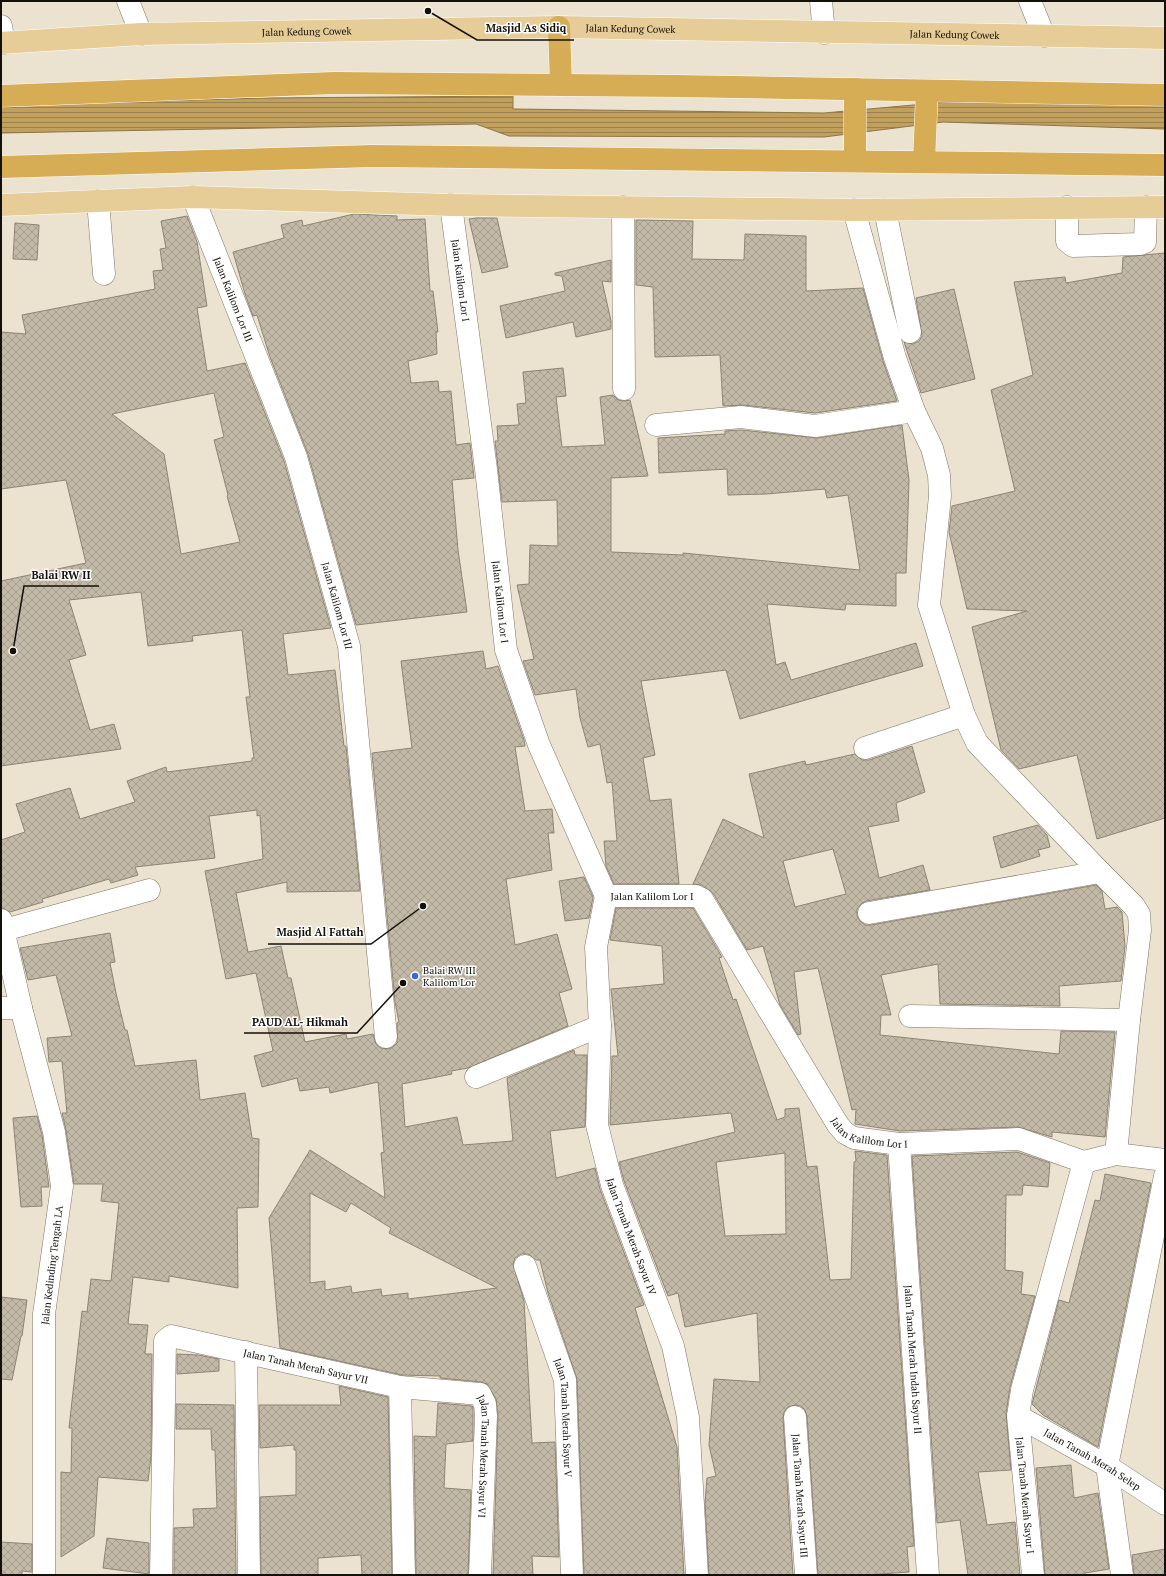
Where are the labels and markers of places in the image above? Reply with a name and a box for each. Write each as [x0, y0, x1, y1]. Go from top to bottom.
callout: Masjid As Sidiq [477, 17, 574, 40]
callout: Balai RW II [24, 563, 99, 586]
callout: Masjid Al Fattah [268, 921, 371, 944]
place label: Balai RW III Kalilom Lor [423, 964, 476, 989]
marker: Balai RW III Kalilom Lor [410, 971, 420, 981]
callout: PAUD AL- Hikmah [244, 1010, 357, 1033]

